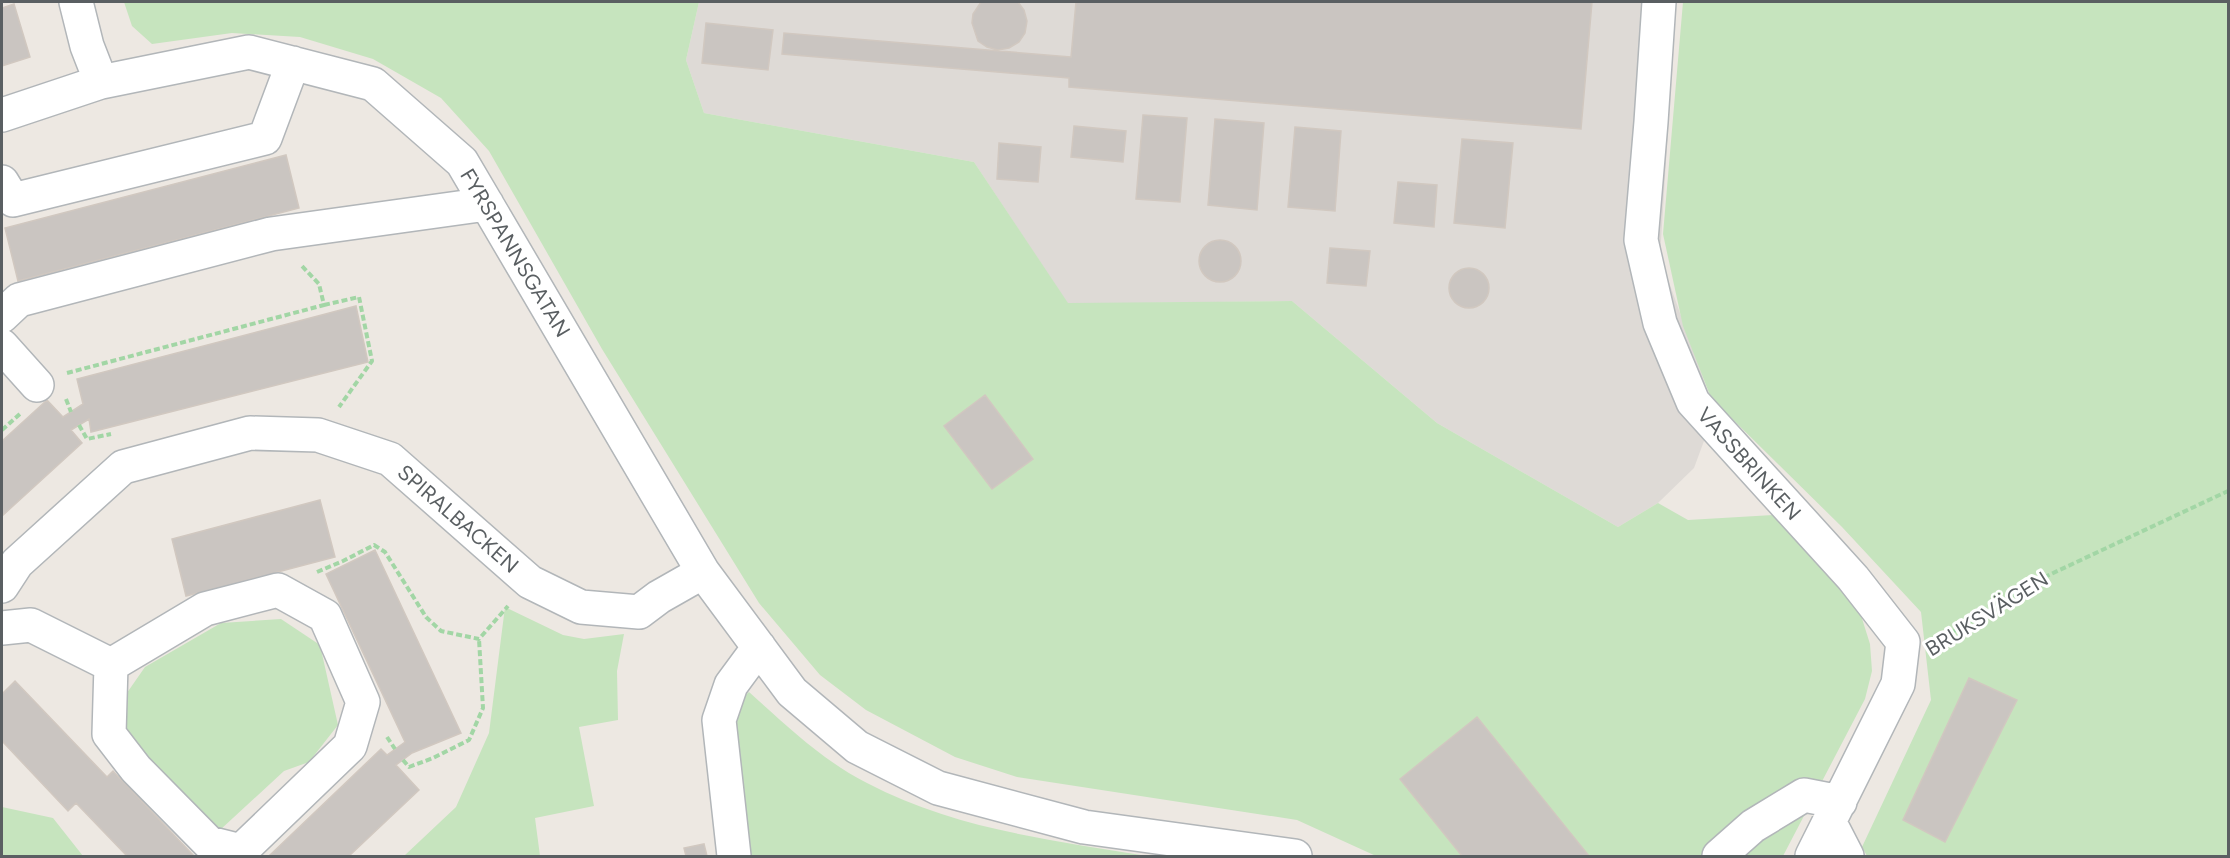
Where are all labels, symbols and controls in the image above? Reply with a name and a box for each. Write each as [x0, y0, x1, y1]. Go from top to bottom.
street label: FYRSPANNSGATAN [455, 164, 576, 342]
street label: VASSBRINKEN [1692, 402, 1807, 525]
street label: SPIRALBACKEN [393, 459, 524, 578]
street label: BRUKSVÄGEN [1921, 566, 2053, 661]

